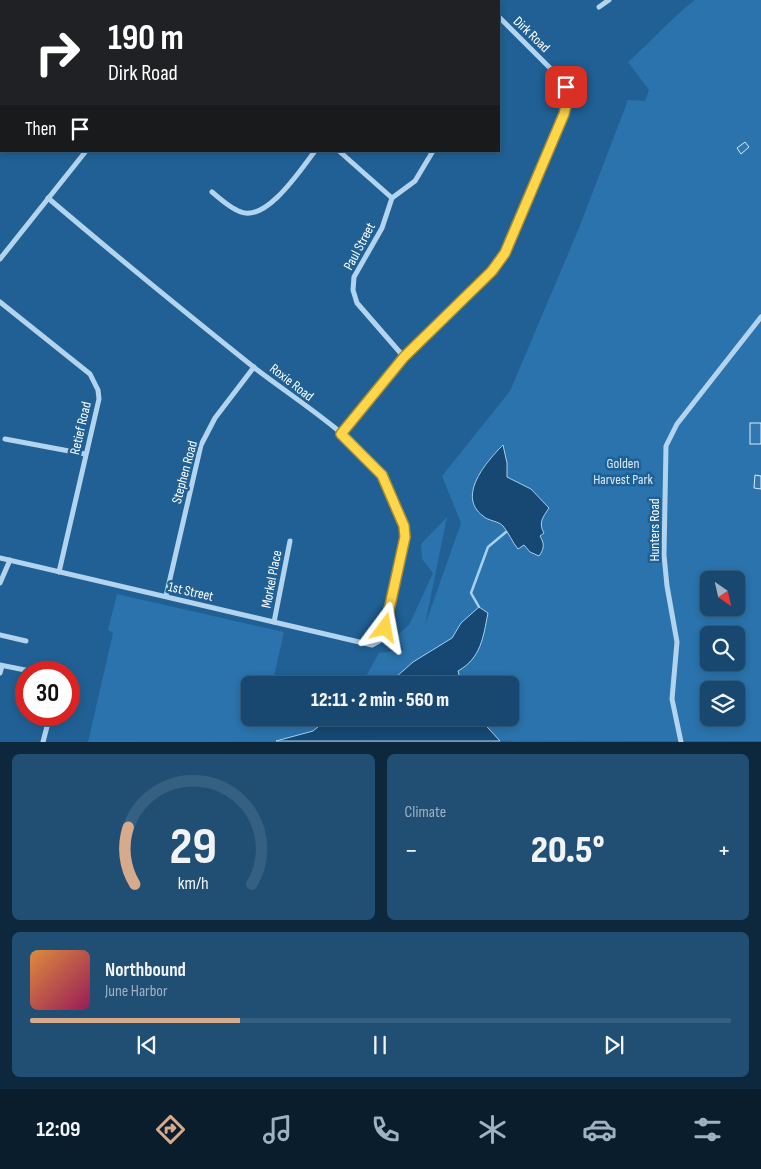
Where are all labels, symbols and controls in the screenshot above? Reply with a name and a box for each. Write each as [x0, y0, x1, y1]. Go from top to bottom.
street label: Dirk Road [510, 13, 554, 56]
text: 190 m [108, 17, 184, 60]
icon: right [25, 20, 90, 85]
text: Dirk Road [108, 60, 178, 87]
pin [545, 66, 587, 108]
icon: arrive [552, 73, 580, 101]
icon: arrive [66, 115, 94, 143]
text: Then [25, 118, 56, 141]
street label: Paul Street [340, 220, 379, 273]
street label: Roxie Road [266, 360, 317, 405]
street label: Retief Road [66, 400, 95, 456]
street label: Stephen Road [168, 439, 201, 506]
park label: Golden Harvest Park [593, 455, 653, 488]
street label: Hunters Road [646, 498, 663, 562]
street label: Morkel Place [258, 549, 285, 610]
north arrow [700, 571, 745, 616]
map controls [700, 571, 745, 726]
street label: 1st Street [167, 578, 215, 605]
position arrow [358, 601, 410, 653]
button: search [700, 626, 745, 671]
speed limit sign: 30 [15, 661, 80, 726]
button: layers [700, 681, 745, 726]
text: 12:11 · 2 min · 560 m [311, 689, 449, 712]
text: Climate [405, 803, 446, 822]
text: 29 [170, 816, 217, 879]
text: 20.5° [531, 828, 605, 873]
text: − [405, 834, 418, 867]
text: + [717, 834, 731, 867]
text: km/h [178, 873, 209, 894]
text: Northbound [105, 959, 186, 982]
text: June Harbor [105, 982, 168, 1001]
icon: previous [133, 1031, 161, 1059]
icon: pause [366, 1031, 394, 1059]
icon: next [600, 1031, 628, 1059]
icon: directions [153, 1112, 188, 1147]
icon: music [260, 1112, 295, 1147]
icon: phone [368, 1112, 403, 1147]
icon: climate [475, 1112, 510, 1147]
icon: car [582, 1112, 617, 1147]
icon: filters [690, 1112, 725, 1147]
text: 12:09 [36, 1116, 81, 1143]

